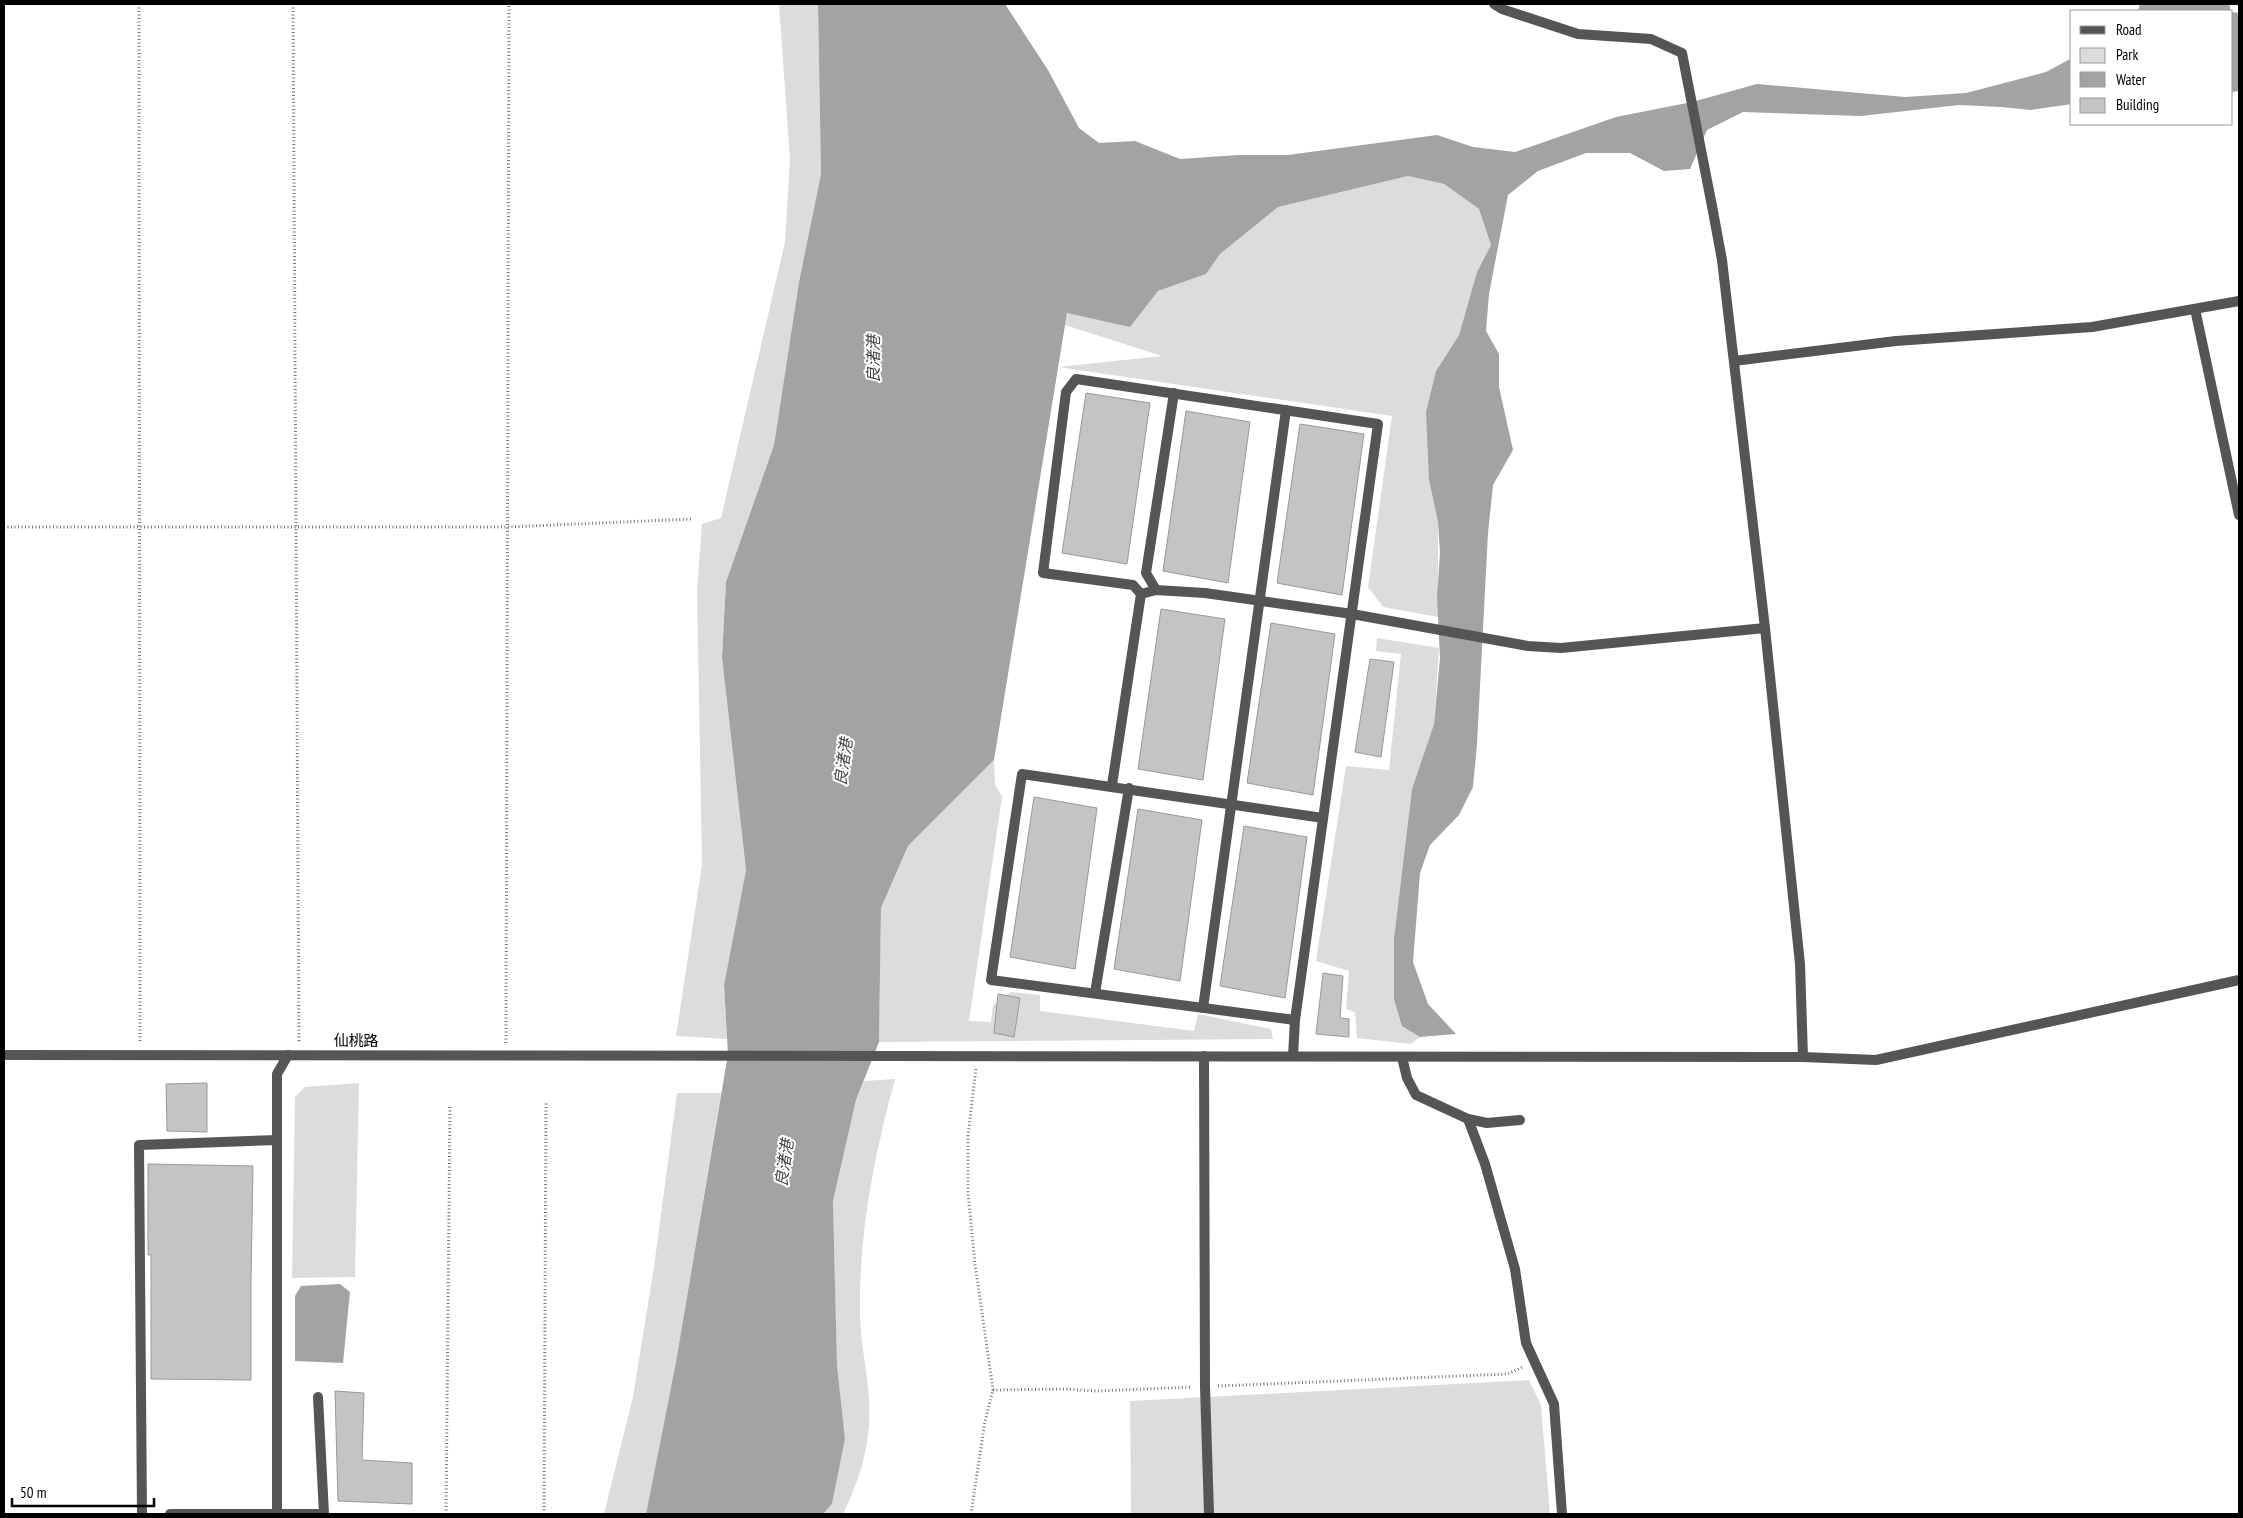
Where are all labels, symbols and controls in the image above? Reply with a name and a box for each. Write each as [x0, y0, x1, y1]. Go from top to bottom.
legend [2070, 10, 2233, 125]
text: Road [2116, 20, 2142, 39]
text: Park [2116, 45, 2138, 64]
text: Water [2116, 70, 2147, 89]
text: Building [2116, 95, 2159, 114]
water label: 良渚港 [863, 333, 883, 383]
water label: 良渚港 [830, 735, 857, 787]
street label: 仙桃路 [333, 1031, 379, 1050]
water label: 良渚港 [771, 1136, 798, 1188]
scale bar [12, 1476, 155, 1508]
text: 50 m [20, 1483, 46, 1502]

